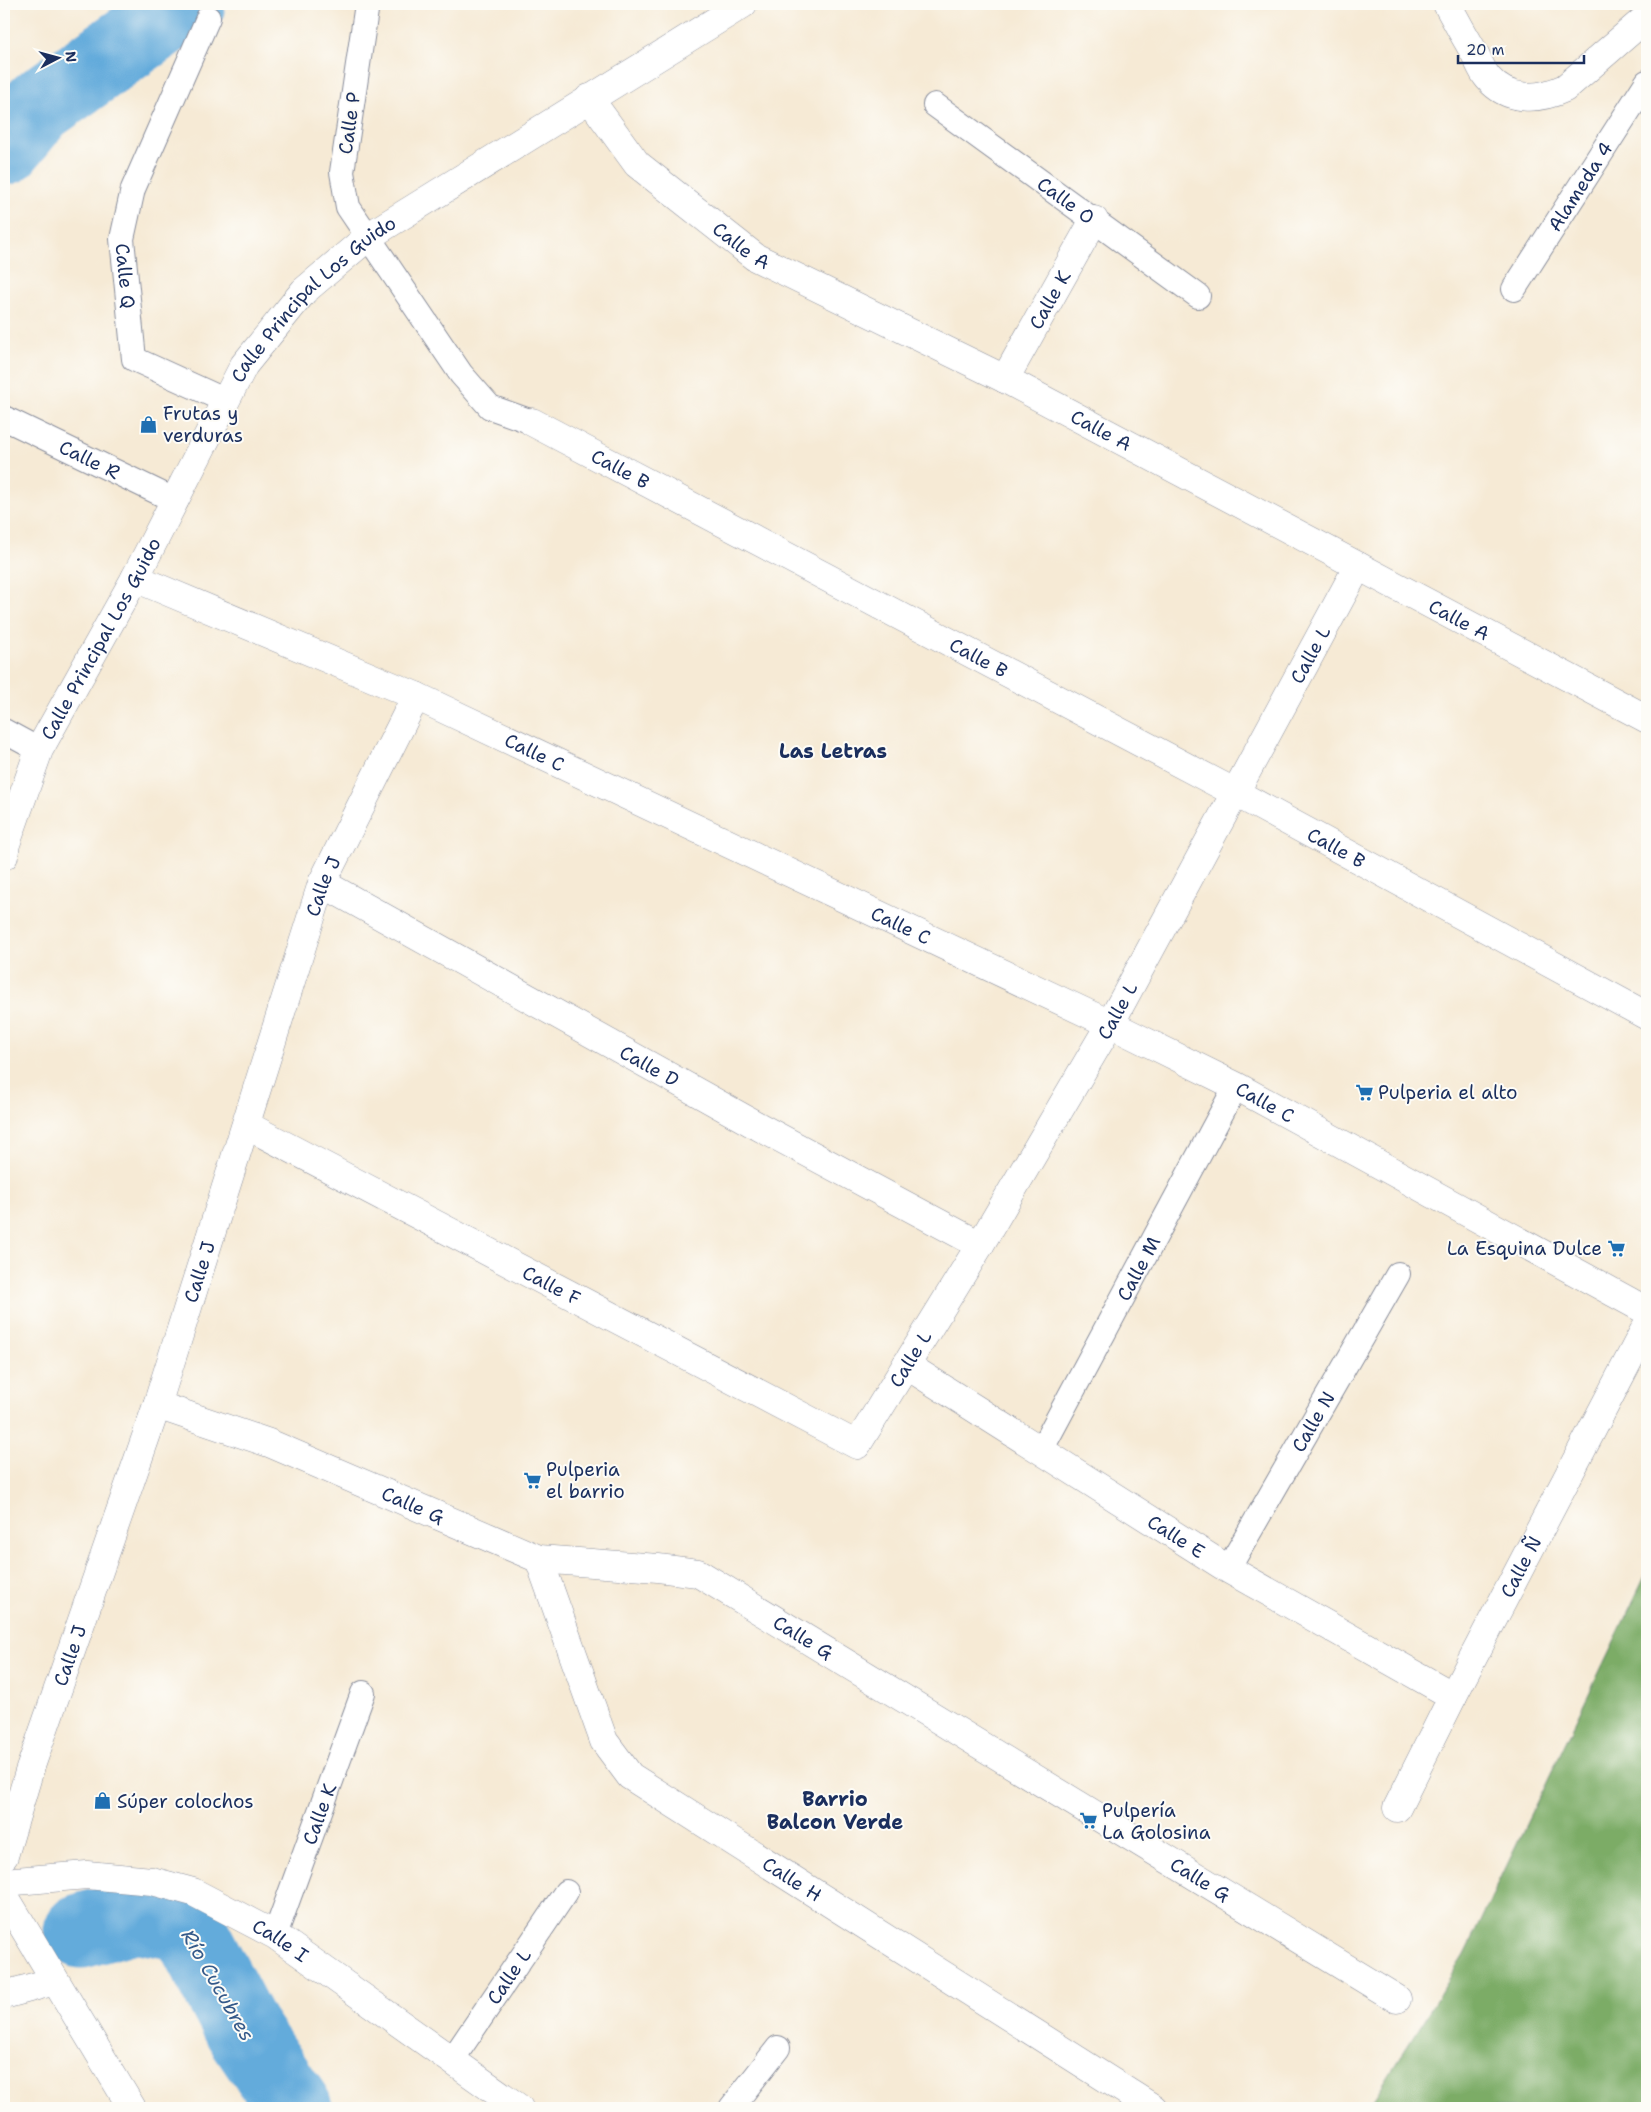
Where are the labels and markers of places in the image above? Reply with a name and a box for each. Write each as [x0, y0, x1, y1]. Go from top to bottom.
place label: Frutas y verduras [163, 401, 243, 448]
shop icon: Frutas y verduras [139, 414, 159, 434]
place label: Pulperia el alto [1378, 1080, 1518, 1105]
supermarket icon: Pulperia el alto [1354, 1082, 1374, 1102]
place label: La Esquina Dulce [1447, 1236, 1602, 1261]
supermarket icon: La Esquina Dulce [1606, 1238, 1626, 1258]
place label: Pulperia el barrio [546, 1457, 625, 1504]
supermarket icon: Pulperia el barrio [522, 1470, 542, 1490]
place label: Súper colochos [117, 1789, 254, 1814]
shop icon: Súper colochos [93, 1791, 113, 1811]
place label: Pulpería La Golosina [1102, 1798, 1211, 1845]
supermarket icon: Pulpería La Golosina [1078, 1811, 1098, 1831]

